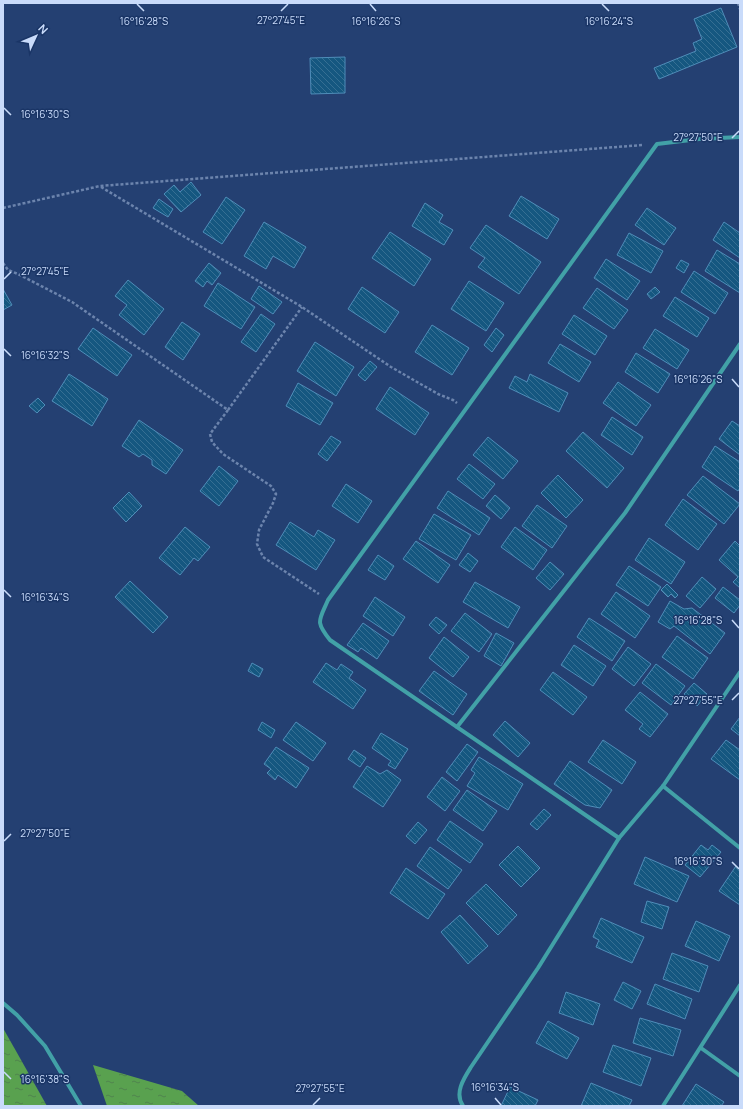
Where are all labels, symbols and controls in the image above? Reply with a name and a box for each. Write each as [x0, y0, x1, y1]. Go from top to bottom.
text: 27°27'45"E [257, 13, 305, 27]
text: 16°16'28"S [120, 14, 168, 28]
text: 16°16'26"S [352, 14, 400, 28]
text: 16°16'24"S [585, 14, 633, 28]
north arrow [16, 16, 56, 56]
text: N [35, 21, 52, 37]
text: 16°16'30"S [21, 107, 69, 121]
text: 27°27'50"E [673, 130, 723, 144]
text: 27°27'45"E [21, 264, 69, 278]
text: 16°16'32"S [21, 348, 69, 362]
text: 16°16'26"S [674, 372, 722, 386]
text: 16°16'34"S [21, 590, 69, 604]
text: 16°16'28"S [674, 613, 722, 627]
text: 27°27'55"E [673, 693, 723, 707]
text: 27°27'50"E [20, 826, 70, 840]
text: 16°16'30"S [674, 854, 722, 868]
text: 16°16'38"S [21, 1072, 69, 1086]
text: 16°16'34"S [471, 1080, 519, 1094]
text: 27°27'55"E [295, 1081, 345, 1095]

